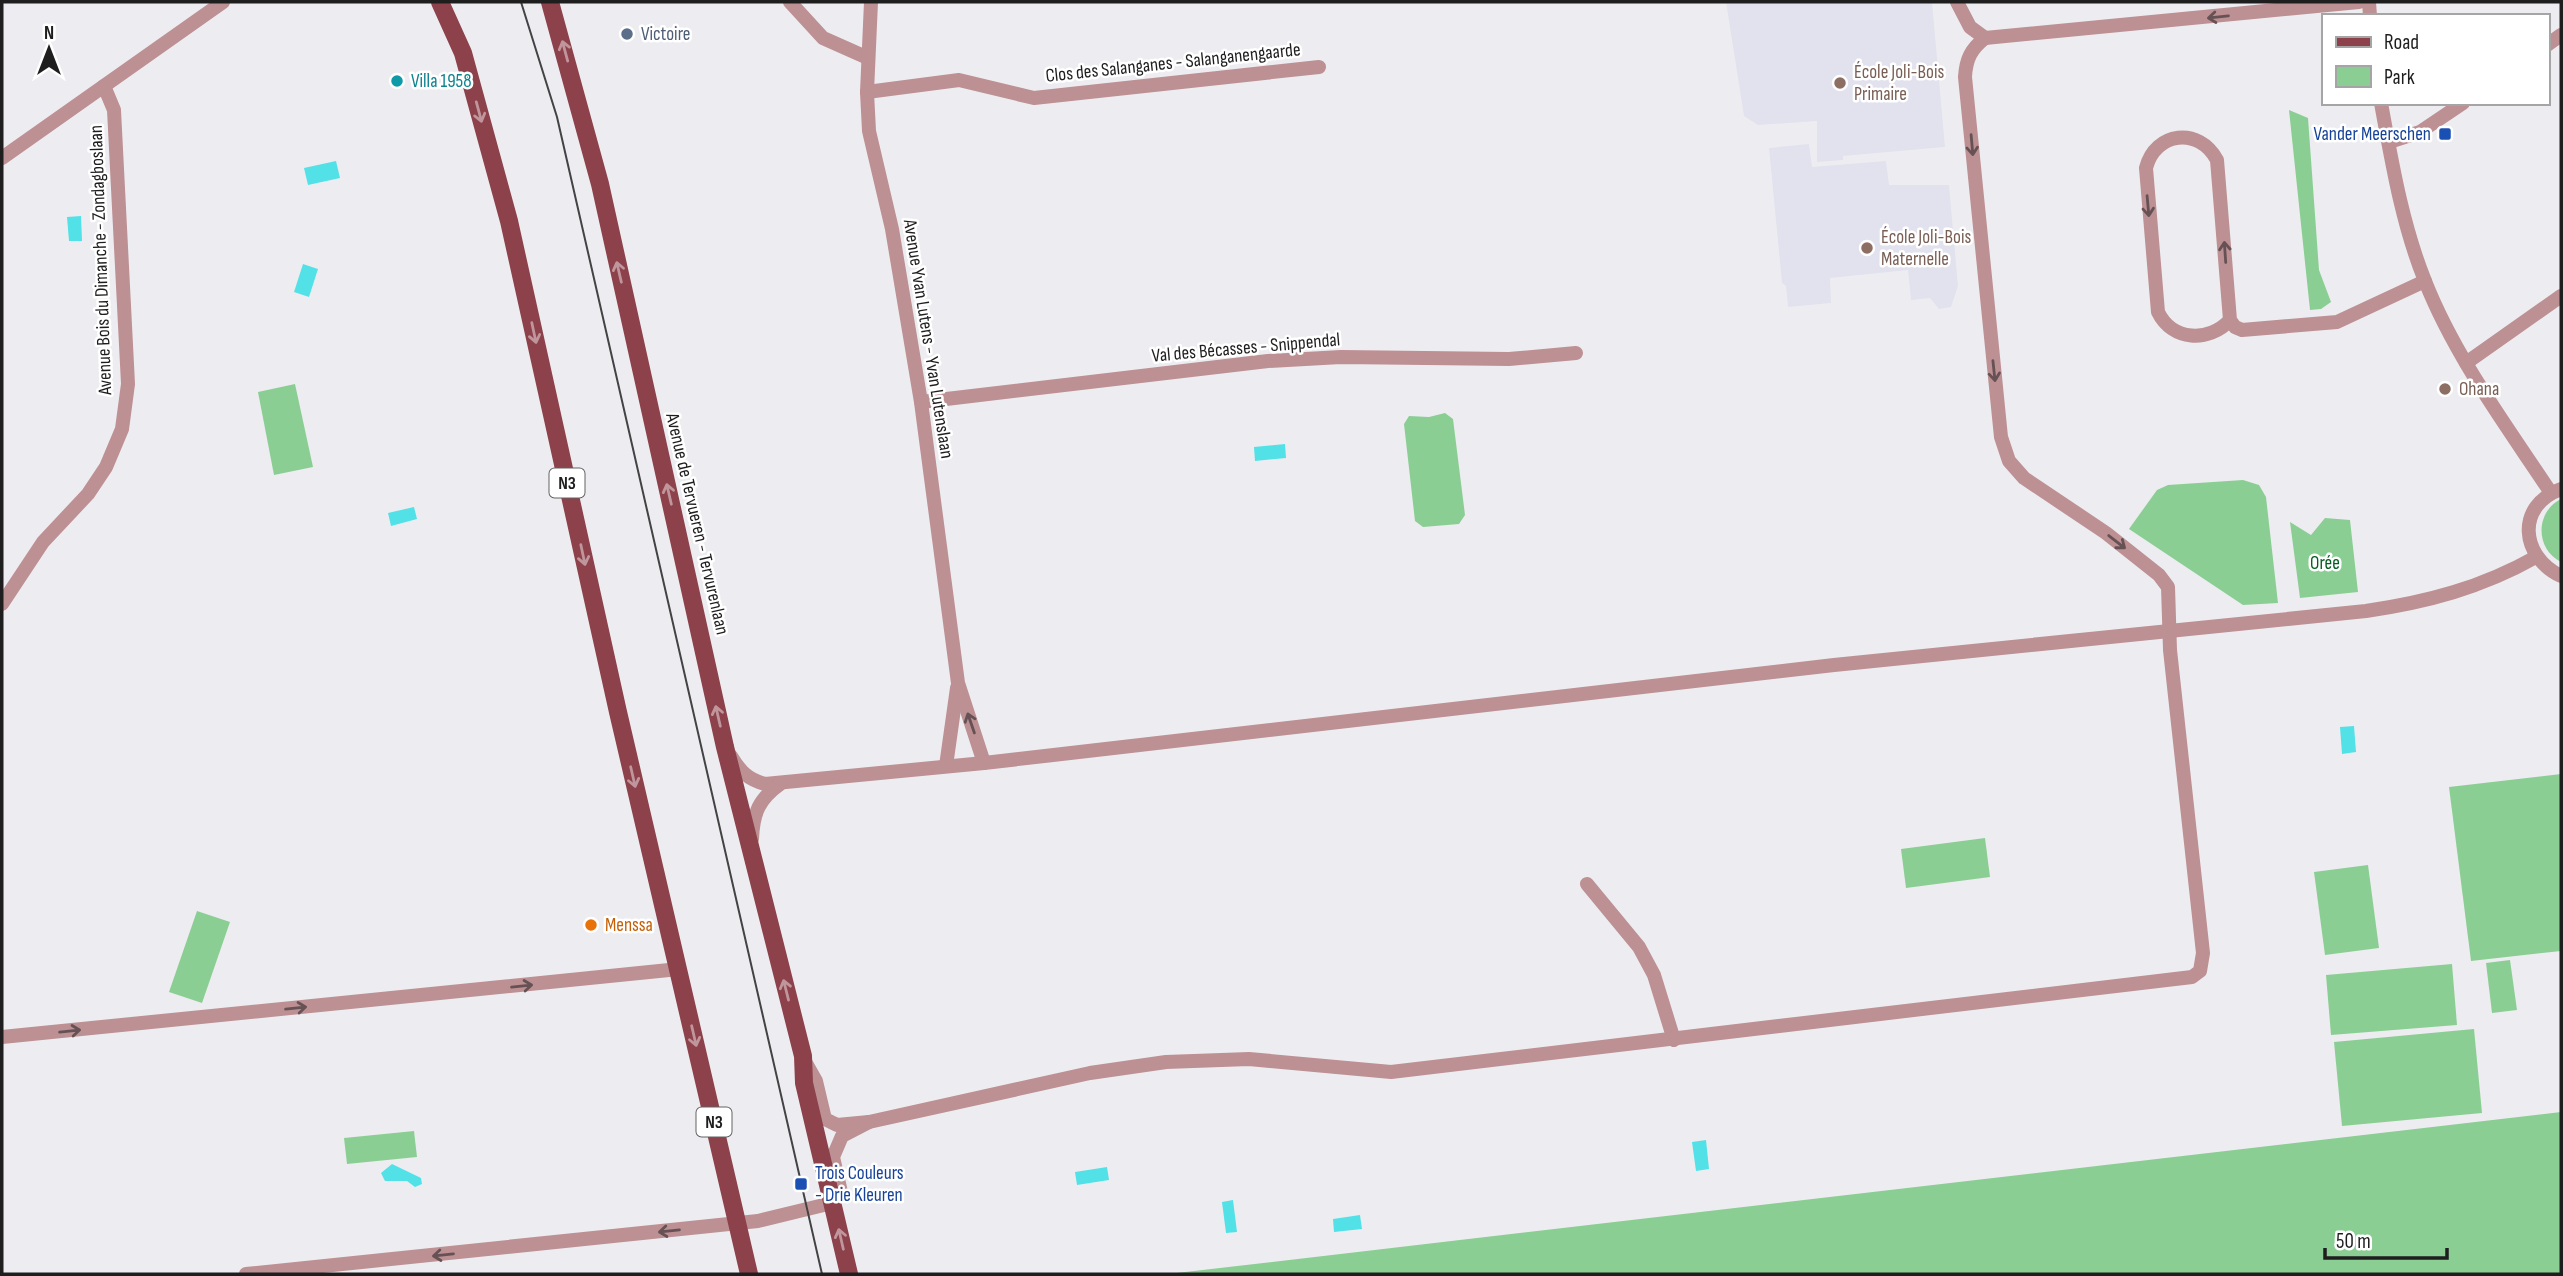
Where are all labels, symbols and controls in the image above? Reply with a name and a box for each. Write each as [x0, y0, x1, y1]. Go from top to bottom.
one-way arrow [2207, 11, 2230, 24]
north arrow [14, 14, 84, 84]
legend [2322, 14, 2549, 105]
text: N [44, 22, 54, 45]
place label: Victoire [641, 23, 690, 46]
marker: Victoire [619, 26, 635, 42]
text: Road [2384, 30, 2419, 55]
street label: Clos des Salanganes - Salanganengaarde [1044, 38, 1302, 88]
one-way arrow [558, 40, 571, 63]
place label: École Joli-Bois Primaire [1854, 61, 1944, 106]
text: Park [2384, 65, 2415, 90]
place label: Villa 1958 [411, 70, 472, 93]
marker: Villa 1958 [389, 73, 405, 89]
marker: École Joli-Bois Primaire [1832, 75, 1848, 91]
one-way arrow [474, 101, 487, 123]
place label: Vander Meerschen [2314, 123, 2431, 146]
street label: Avenue Bois du Dimanche - Zondagboslaan [85, 125, 117, 396]
marker: Vander Meerschen [2437, 126, 2453, 142]
one-way arrow [1966, 133, 1979, 156]
one-way arrow [2142, 194, 2155, 217]
street label: Avenue Yvan Lutens - Yvan Lutenslaan [898, 217, 958, 460]
place label: École Joli-Bois Maternelle [1881, 226, 1971, 271]
marker: École Joli-Bois Maternelle [1859, 240, 1875, 256]
one-way arrow [2218, 241, 2231, 263]
one-way arrow [612, 261, 626, 284]
one-way arrow [528, 321, 541, 344]
street label: Val des Bécasses - Snippendal [1151, 328, 1341, 368]
one-way arrow [1988, 359, 2001, 382]
place label: Ohana [2459, 378, 2499, 401]
marker: Ohana [2437, 381, 2453, 397]
street label: Avenue de Tervueren - Tervurenlaan [660, 410, 734, 637]
road number: N3 [550, 468, 584, 498]
one-way arrow [662, 483, 675, 506]
one-way arrow [2108, 535, 2126, 550]
one-way arrow [577, 543, 590, 566]
park label: Orée [2310, 552, 2340, 575]
one-way arrow [711, 705, 725, 728]
one-way arrow [964, 712, 976, 734]
one-way arrow [627, 765, 640, 788]
place label: Menssa [605, 914, 653, 937]
marker: Menssa [583, 917, 599, 933]
one-way arrow [511, 979, 533, 992]
one-way arrow [779, 979, 792, 1002]
one-way arrow [284, 1001, 307, 1014]
one-way arrow [58, 1024, 80, 1037]
one-way arrow [688, 1024, 701, 1047]
road number: N3 [696, 1107, 732, 1136]
place label: Trois Couleurs - Drie Kleuren [815, 1162, 904, 1207]
marker: Trois Couleurs - Drie Kleuren [793, 1176, 809, 1192]
scale bar [2325, 1216, 2448, 1260]
one-way arrow [658, 1225, 681, 1238]
one-way arrow [833, 1228, 847, 1251]
text: 50 m [2336, 1229, 2371, 1254]
one-way arrow [432, 1249, 455, 1262]

